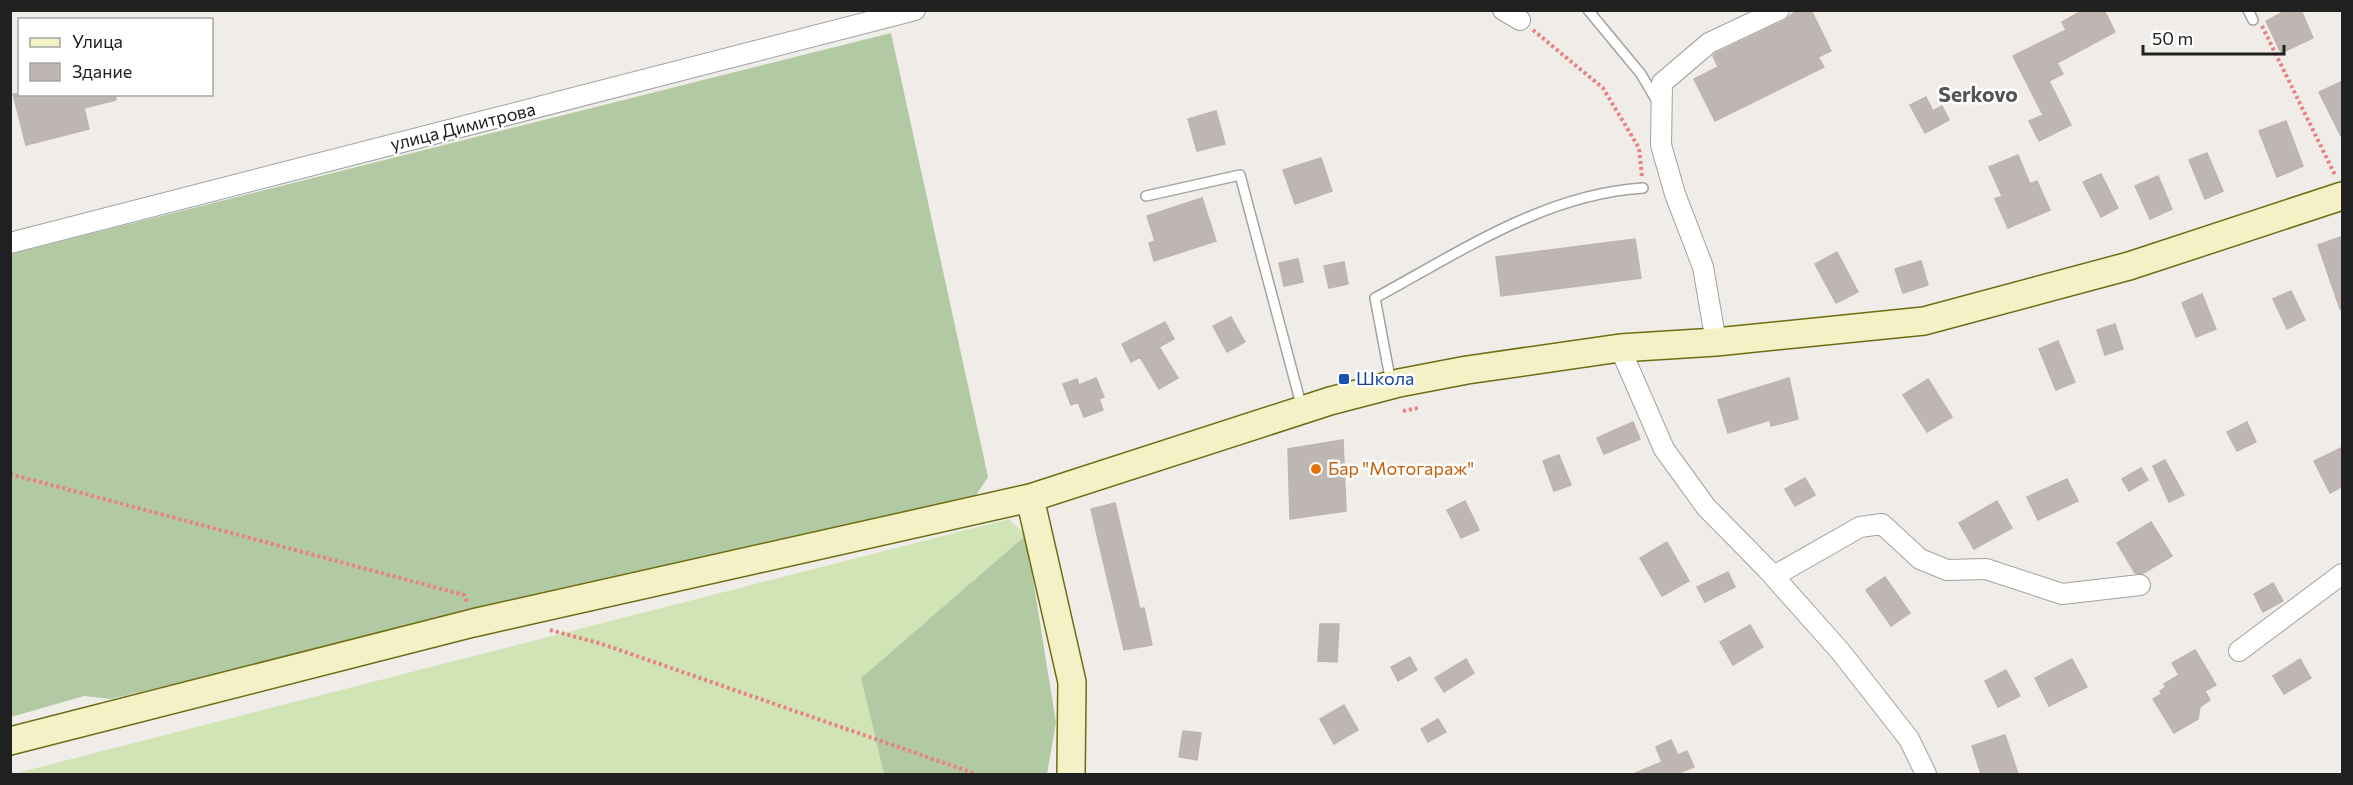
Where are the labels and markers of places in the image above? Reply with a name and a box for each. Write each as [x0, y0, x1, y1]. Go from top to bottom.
place label: Школа [1356, 367, 1414, 389]
marker: Школа [1337, 372, 1351, 386]
place label: Бар "Мотогараж" [1328, 457, 1474, 479]
marker: Бар "Мотогараж" [1309, 462, 1323, 476]

